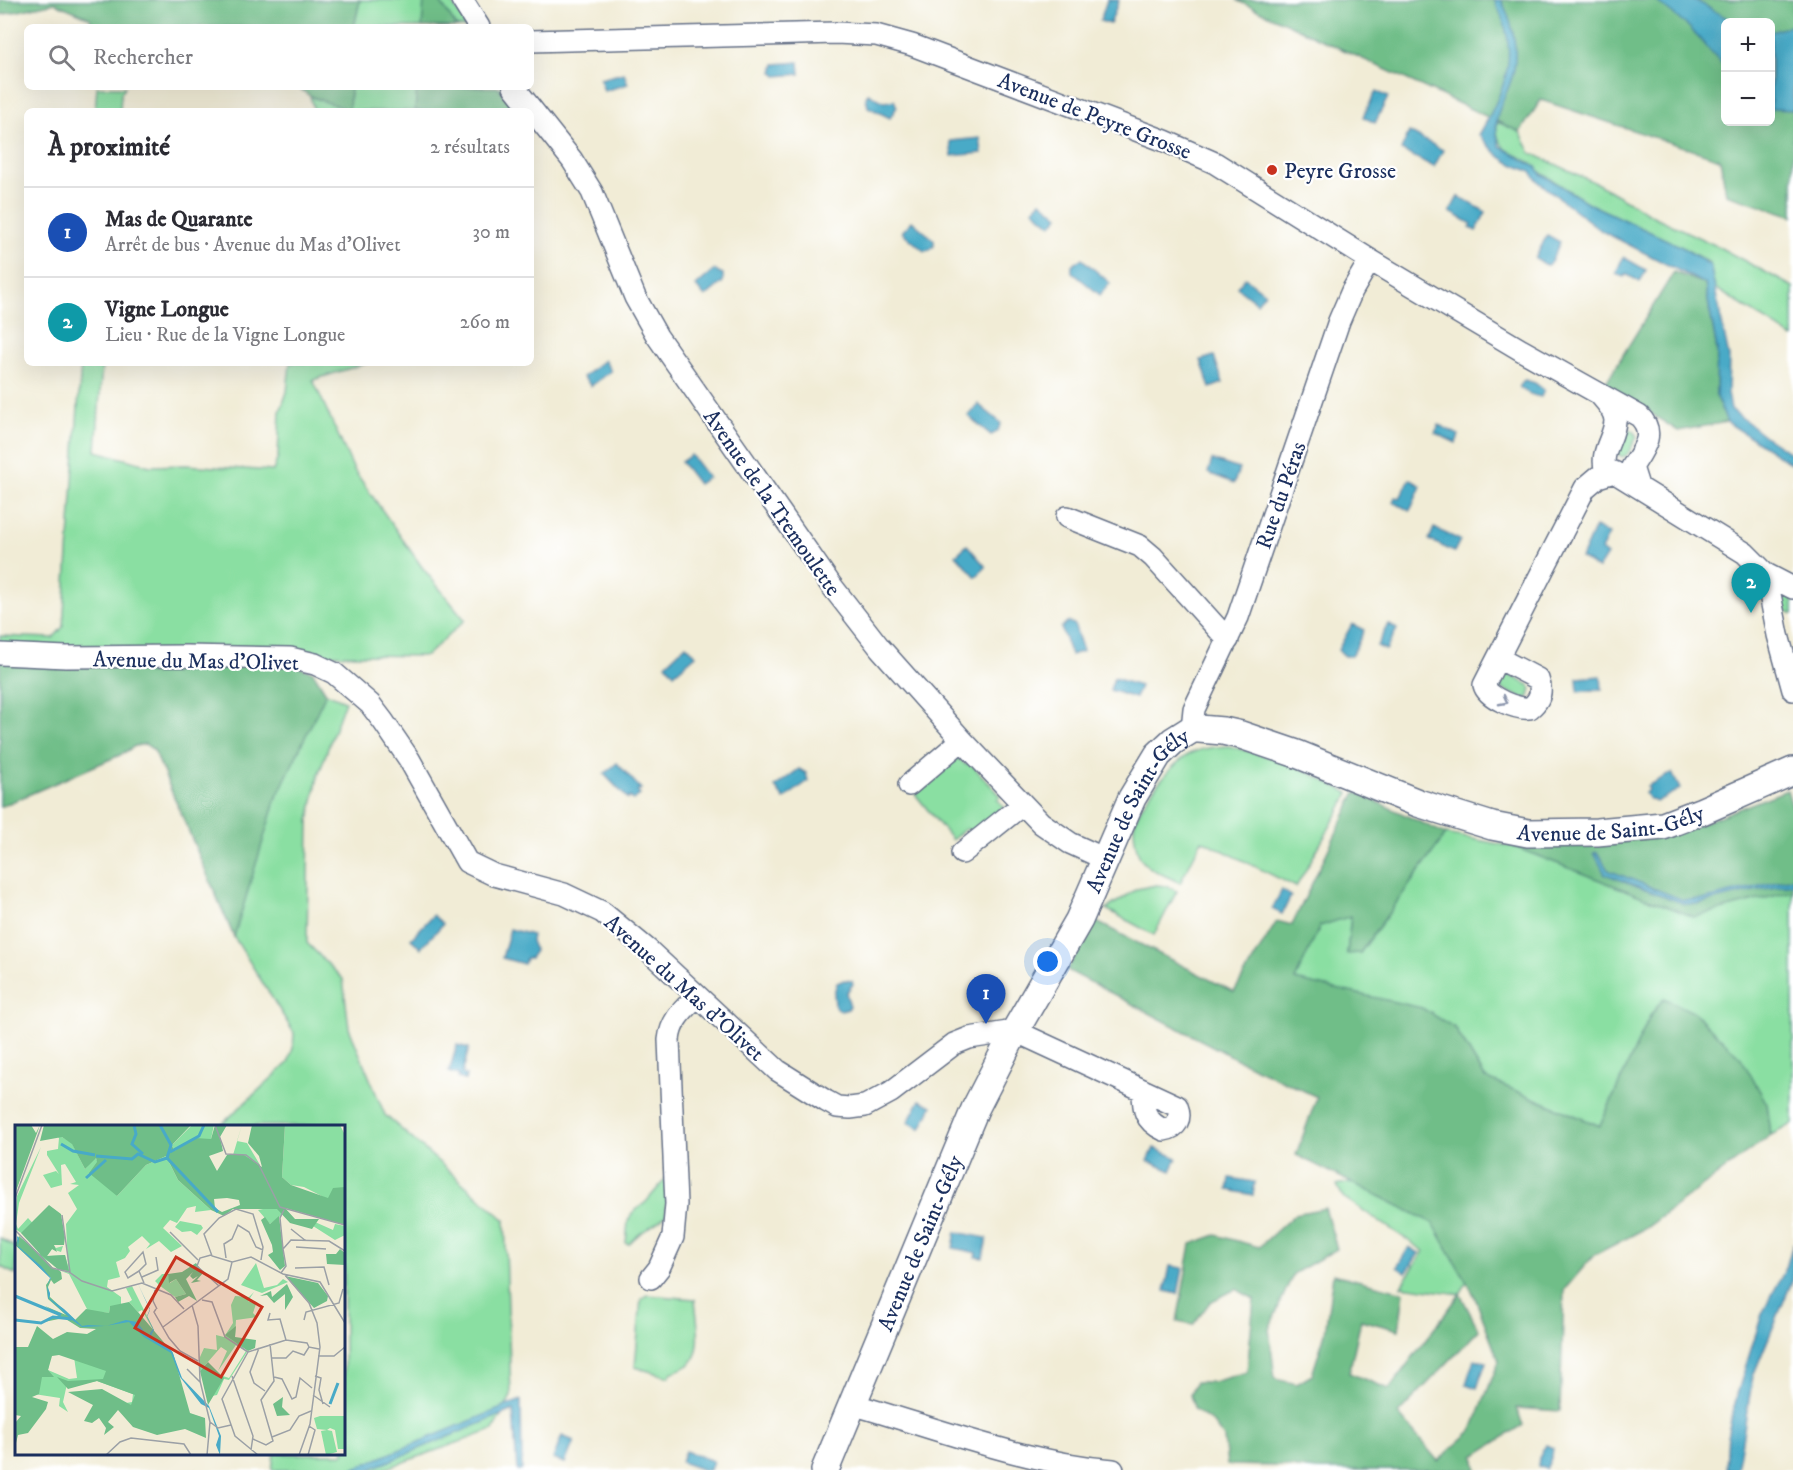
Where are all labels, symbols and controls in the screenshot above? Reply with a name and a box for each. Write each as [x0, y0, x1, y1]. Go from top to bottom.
map controls [1721, 18, 1775, 126]
button: + [1721, 18, 1775, 72]
search box [24, 24, 534, 90]
icon: search [45, 41, 78, 74]
text: Rechercher [93, 44, 193, 71]
street label: Avenue de Peyre Grosse [994, 67, 1195, 166]
button: − [1721, 72, 1775, 126]
text: À proximité [48, 131, 170, 164]
text: 2 résultats [430, 135, 510, 160]
place label: Peyre Grosse [1284, 158, 1396, 185]
marker: Peyre Grosse [1265, 163, 1279, 177]
text: Mas de Quarante [105, 206, 253, 233]
text: 1 [64, 220, 71, 245]
text: 30 m [472, 220, 510, 245]
text: Arrêt de bus · Avenue du Mas d'Olivet [105, 233, 401, 258]
text: Vigne Longue [105, 296, 229, 323]
text: 2 [63, 310, 72, 335]
text: 260 m [460, 310, 510, 335]
text: Lieu · Rue de la Vigne Longue [105, 323, 345, 348]
street label: Avenue de la Tremoulette [697, 404, 846, 602]
street label: Rue du Péras [1250, 438, 1312, 553]
pin: 2 [1732, 564, 1770, 613]
street label: Avenue du Mas d'Olivet [93, 646, 299, 677]
one-way arrow [1498, 694, 1509, 705]
street label: Avenue de Saint-Gély [1080, 722, 1195, 897]
street label: Avenue de Saint-Gély [1515, 799, 1709, 849]
street label: Avenue du Mas d'Olivet [598, 909, 770, 1067]
your location [1033, 947, 1062, 976]
pin: 1 [966, 974, 1006, 1024]
inset map [15, 1125, 345, 1455]
street label: Avenue de Saint-Gély [872, 1151, 970, 1336]

